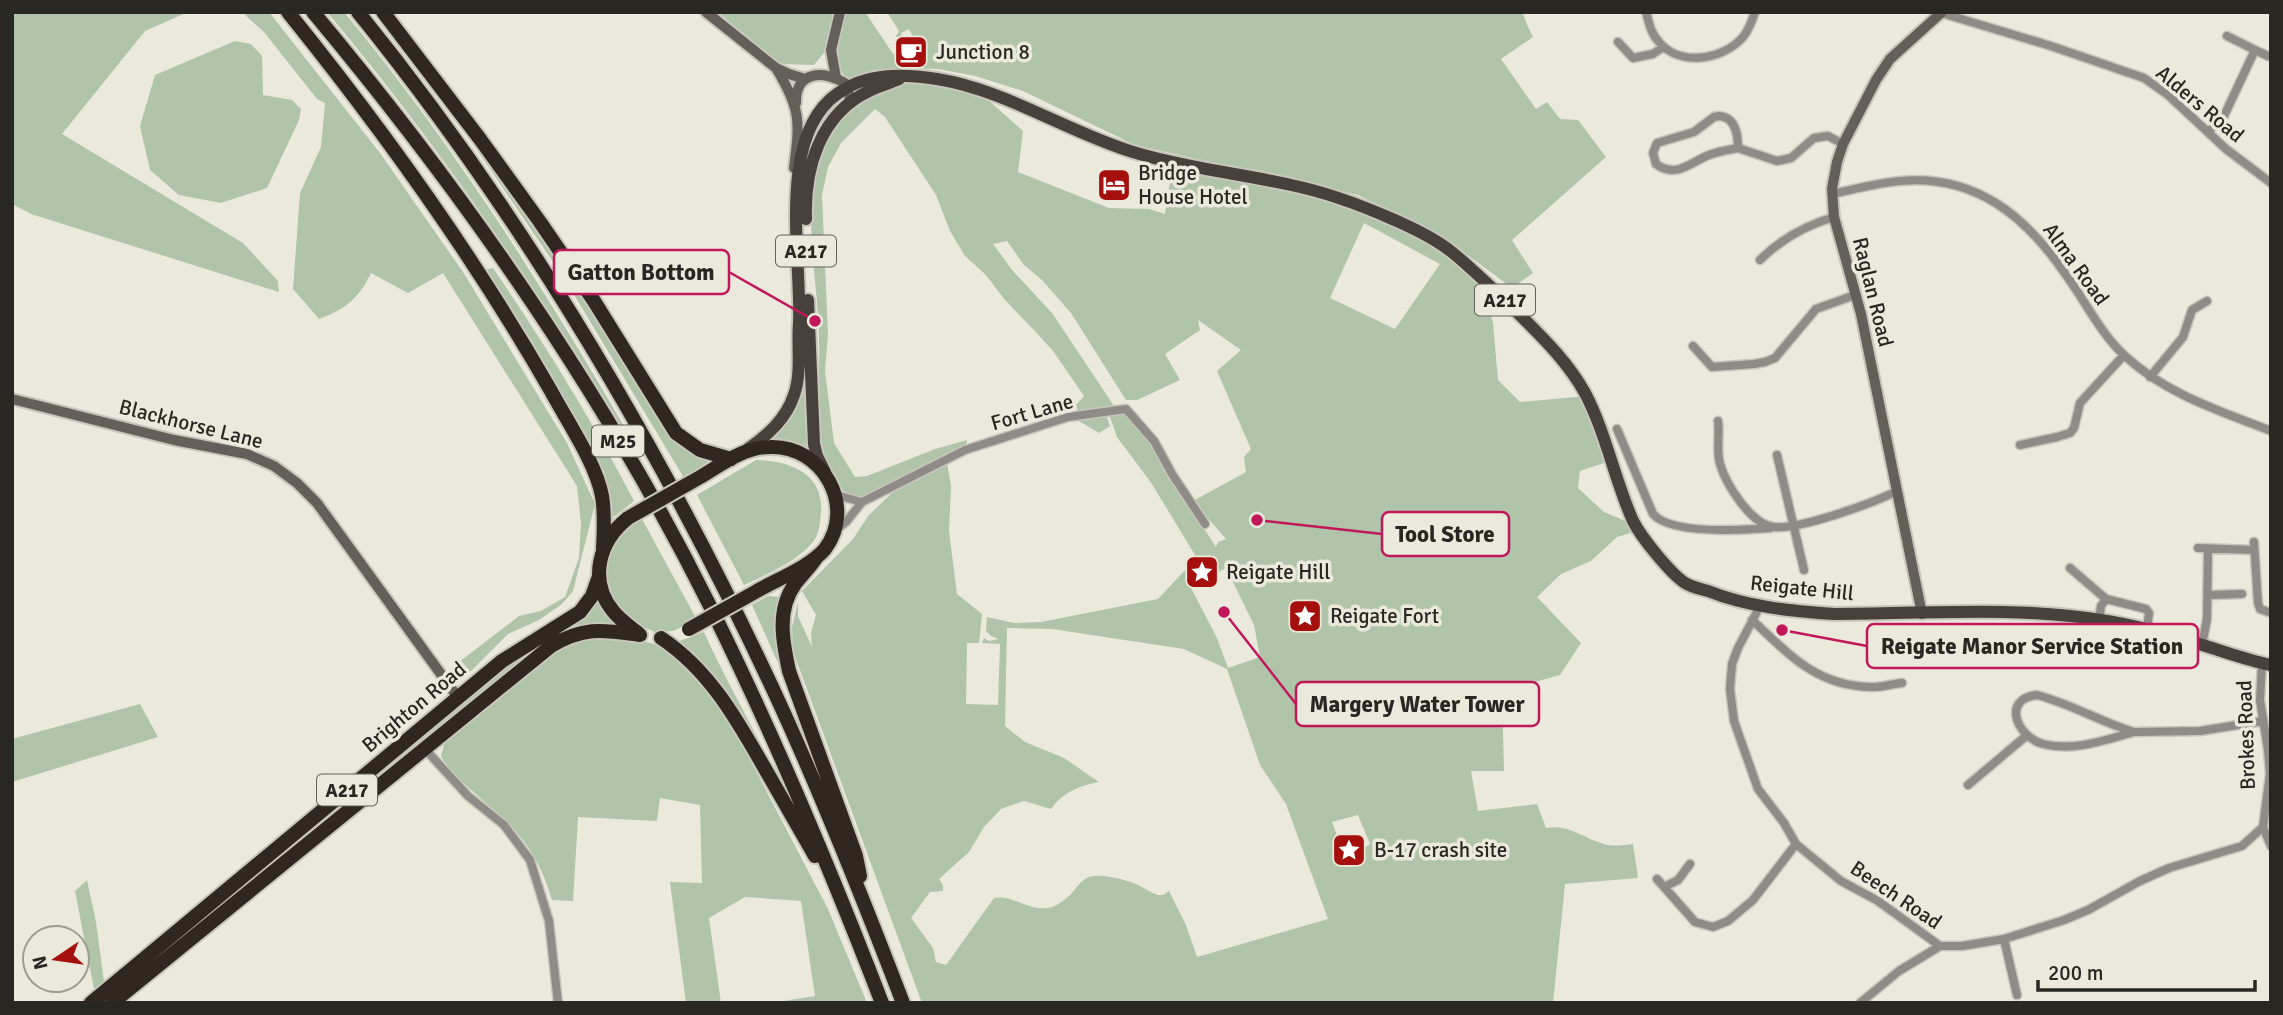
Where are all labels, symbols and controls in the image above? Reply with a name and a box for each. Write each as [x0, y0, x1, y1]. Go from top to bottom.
cafe icon: Junction 8 [892, 33, 930, 71]
place label: Junction 8 [936, 39, 1030, 65]
street label: Alders Road [2151, 60, 2249, 148]
place label: Bridge House Hotel [1138, 160, 1248, 210]
hotel icon: Bridge House Hotel [1095, 166, 1133, 204]
street label: Alma Road [2037, 218, 2115, 310]
road number: A217 [776, 235, 836, 266]
street label: Raglan Road [1847, 235, 1899, 349]
callout: Gatton Bottom [554, 250, 729, 294]
text: Gatton Bottom [567, 258, 715, 287]
road number: A217 [1475, 284, 1535, 316]
street label: Fort Lane [988, 388, 1076, 436]
street label: Blackhorse Lane [116, 394, 266, 454]
road number: M25 [592, 426, 644, 456]
callout: Tool Store [1382, 512, 1509, 556]
text: Tool Store [1395, 520, 1495, 549]
place icon: Reigate Hill [1183, 553, 1221, 591]
place label: Reigate Hill [1226, 559, 1330, 585]
street label: Reigate Hill [1749, 570, 1855, 606]
place icon: Reigate Fort [1286, 597, 1324, 635]
place label: Reigate Fort [1330, 603, 1439, 629]
callout: Reigate Manor Service Station [1867, 624, 2198, 668]
text: Reigate Manor Service Station [1881, 632, 2183, 661]
street label: Brighton Road [357, 656, 471, 758]
street label: Brokes Road [2231, 680, 2261, 790]
callout: Margery Water Tower [1296, 682, 1539, 726]
text: Margery Water Tower [1309, 690, 1525, 719]
road number: A217 [317, 775, 377, 806]
place icon: B-17 crash site [1330, 831, 1368, 869]
place label: B-17 crash site [1374, 837, 1507, 863]
street label: Beech Road [1845, 855, 1947, 935]
north arrow [21, 924, 91, 994]
scale bar [2038, 948, 2255, 992]
text: N [27, 953, 54, 972]
text: 200 m [2048, 960, 2103, 986]

